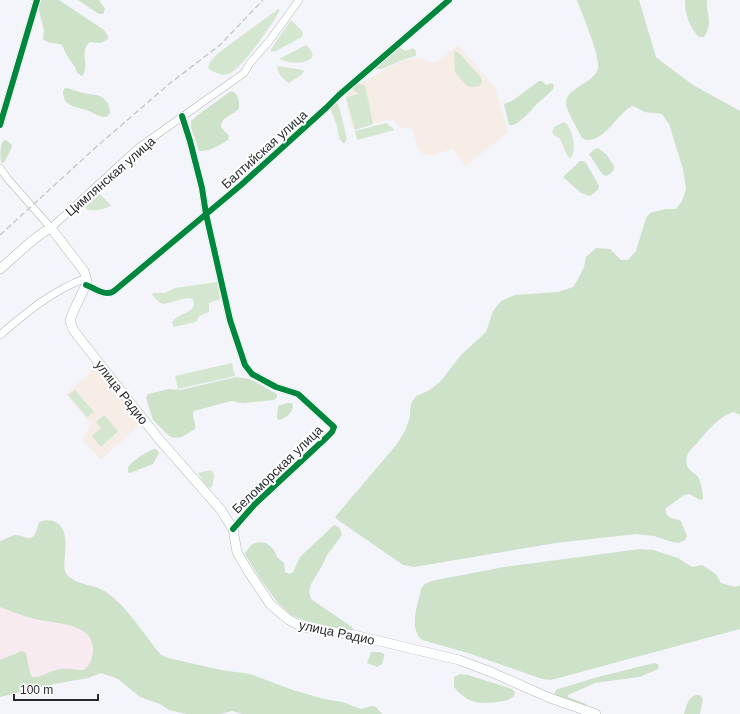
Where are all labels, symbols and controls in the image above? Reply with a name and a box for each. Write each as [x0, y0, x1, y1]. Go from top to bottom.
street label: Балтийская улица [218, 107, 311, 192]
street label: Цимлянская улица [62, 133, 159, 219]
street label: улица Радио [92, 357, 151, 427]
street label: Беломорская улица [229, 422, 326, 516]
street label: улица Радио [298, 617, 376, 648]
scale bar [14, 676, 98, 702]
text: 100 m [20, 683, 53, 697]

